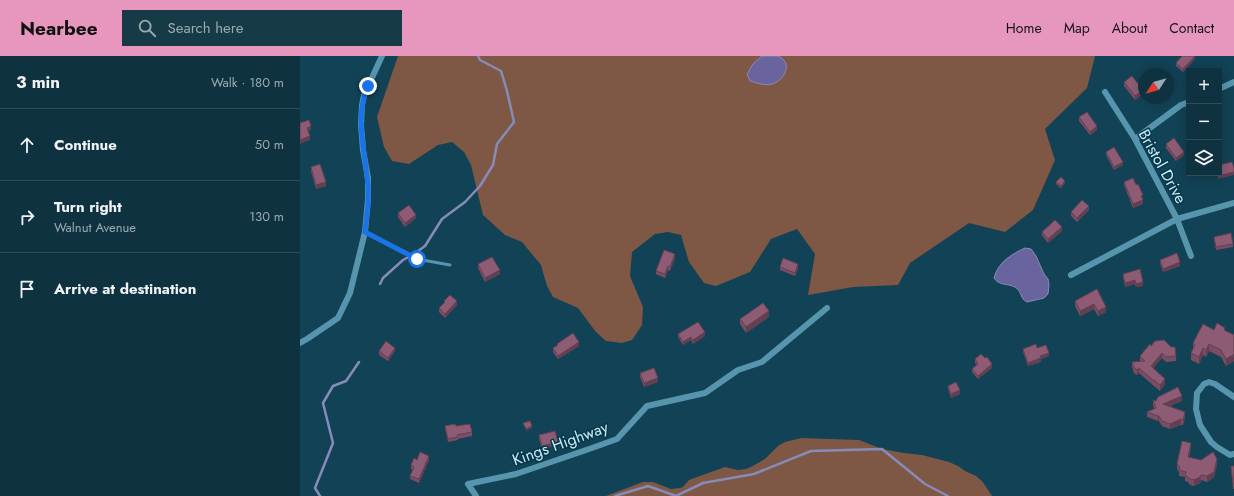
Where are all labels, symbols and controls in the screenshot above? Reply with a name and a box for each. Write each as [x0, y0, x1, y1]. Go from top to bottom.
search box [122, 10, 402, 46]
text: Nearbee [20, 15, 98, 42]
icon: search [136, 17, 158, 39]
text: Search here [168, 17, 243, 39]
text: Home [1006, 18, 1042, 38]
text: Map [1064, 18, 1090, 38]
text: About [1112, 18, 1147, 38]
text: Contact [1169, 18, 1214, 38]
north arrow [1138, 68, 1174, 104]
map controls [1186, 68, 1222, 176]
button: + [1186, 68, 1222, 104]
text: 3 min [16, 70, 60, 94]
text: Walk · 180 m [211, 73, 284, 92]
route end [359, 77, 377, 95]
button: − [1186, 104, 1222, 140]
street label: Bristol Drive [1133, 125, 1192, 208]
icon: ahead [16, 134, 38, 156]
text: Continue [54, 134, 117, 156]
text: 50 m [255, 135, 284, 154]
button: layers [1186, 140, 1222, 176]
text: Turn right [54, 196, 122, 218]
icon: right [16, 206, 38, 228]
text: 130 m [249, 207, 284, 226]
text: Walnut Avenue [54, 218, 136, 237]
route start [408, 250, 426, 268]
icon: arrive [16, 278, 38, 300]
text: Arrive at destination [54, 278, 196, 300]
street label: Kings Highway [509, 415, 612, 471]

